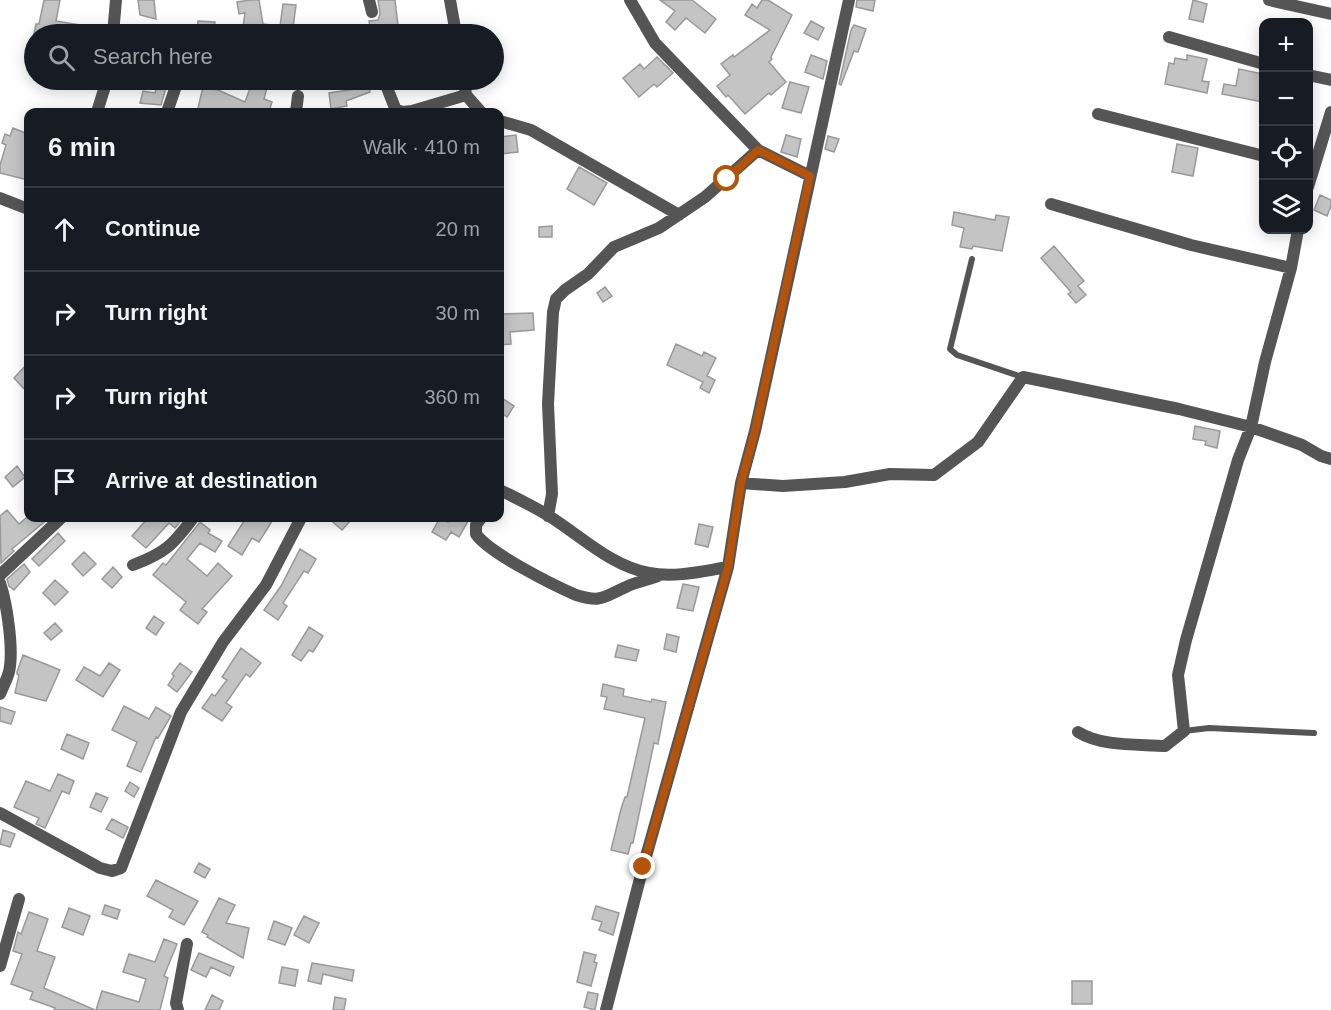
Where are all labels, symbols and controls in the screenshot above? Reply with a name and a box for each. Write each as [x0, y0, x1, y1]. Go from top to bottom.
map controls [1259, 18, 1313, 234]
button: + [1259, 18, 1313, 72]
search box [24, 24, 504, 90]
icon: search [45, 41, 78, 74]
text: Search here [93, 44, 213, 69]
button: − [1259, 72, 1313, 126]
button: locate [1259, 126, 1313, 180]
text: 6 min [48, 132, 116, 162]
text: Walk · 410 m [363, 136, 480, 158]
route start [713, 165, 739, 191]
button: layers [1259, 180, 1313, 234]
icon: ahead [48, 213, 81, 246]
text: Continue [105, 216, 200, 241]
text: 20 m [436, 218, 480, 240]
icon: right [48, 297, 81, 330]
text: Turn right [105, 300, 207, 325]
text: 30 m [436, 302, 480, 324]
icon: right [48, 381, 81, 414]
text: Turn right [105, 384, 207, 409]
text: 360 m [424, 386, 480, 408]
icon: arrive [48, 465, 81, 498]
text: Arrive at destination [105, 468, 318, 493]
route end [629, 853, 655, 879]

